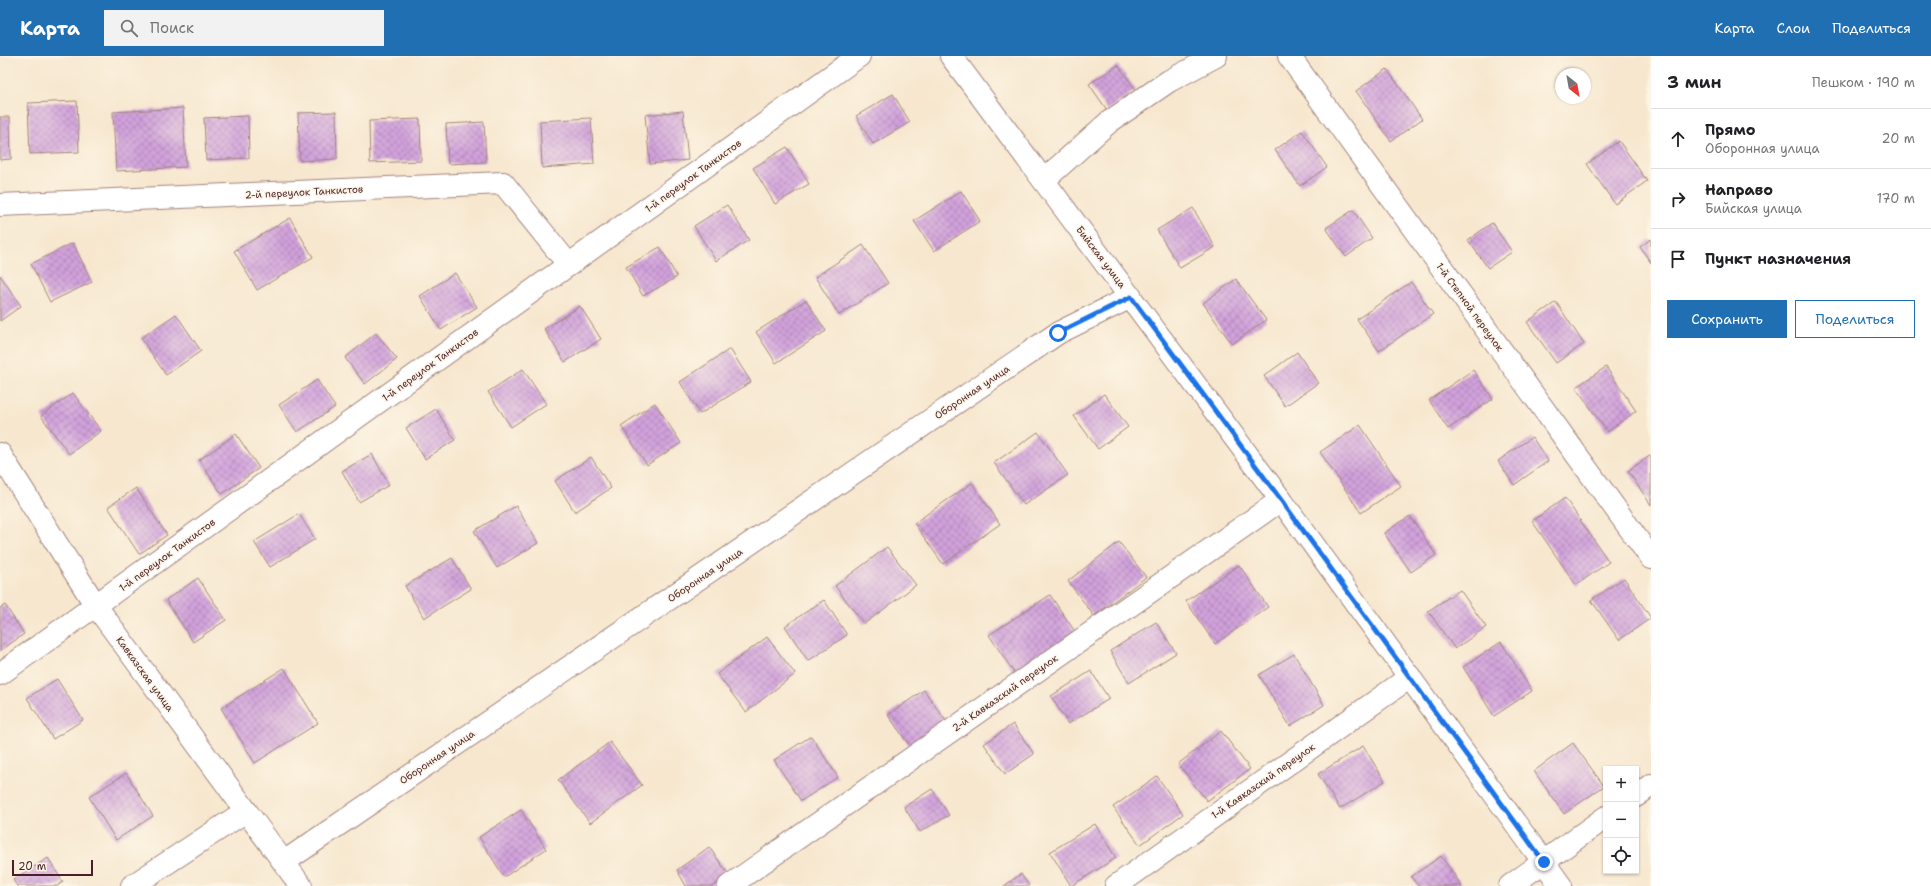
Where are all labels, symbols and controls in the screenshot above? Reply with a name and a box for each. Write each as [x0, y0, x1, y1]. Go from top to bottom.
search box [104, 10, 384, 46]
text: Карта [20, 16, 80, 41]
icon: search [118, 17, 140, 39]
text: Поиск [150, 18, 194, 38]
text: Карта [1714, 19, 1755, 37]
text: Слои [1777, 19, 1810, 37]
text: Поделиться [1832, 19, 1911, 37]
north arrow [1555, 68, 1591, 104]
text: 3 мин [1667, 71, 1722, 93]
text: Пешком · 190 m [1812, 74, 1915, 91]
text: Прямо [1705, 120, 1755, 140]
icon: ahead [1667, 128, 1689, 150]
text: 20 m [1882, 130, 1915, 147]
street label: 1-й переулок Танкистов [642, 137, 744, 215]
text: Оборонная улица [1705, 140, 1820, 157]
text: Направо [1705, 180, 1773, 200]
street label: 2-й переулок Танкистов [245, 182, 363, 202]
icon: right [1667, 188, 1689, 210]
text: 170 m [1877, 190, 1915, 207]
text: Бийская улица [1705, 200, 1802, 217]
street label: Бийская улица [1073, 223, 1129, 291]
icon: arrive [1667, 248, 1689, 270]
text: Пункт назначения [1705, 249, 1851, 269]
street label: 1-й Степной переулок [1433, 260, 1507, 354]
button: Сохранить [1667, 300, 1787, 338]
button: Поделиться [1795, 300, 1915, 338]
route start [1049, 324, 1067, 342]
street label: 1-й переулок Танкистов [379, 326, 481, 404]
street label: Оборонная улица [932, 362, 1013, 422]
street label: 1-й переулок Танкистов [116, 516, 218, 594]
street label: Оборонная улица [665, 545, 746, 605]
street label: Кавказская улица [113, 634, 177, 715]
street label: 2-й Кавказский переулок [950, 651, 1061, 735]
street label: Оборонная улица [397, 727, 478, 787]
street label: 1-й Кавказский переулок [1209, 740, 1318, 822]
map controls [1603, 766, 1639, 874]
button: + [1603, 766, 1639, 802]
button: − [1603, 802, 1639, 838]
button: locate [1603, 838, 1639, 874]
route end [1535, 853, 1553, 871]
scale bar [12, 858, 93, 877]
text: 20 m [18, 859, 46, 874]

